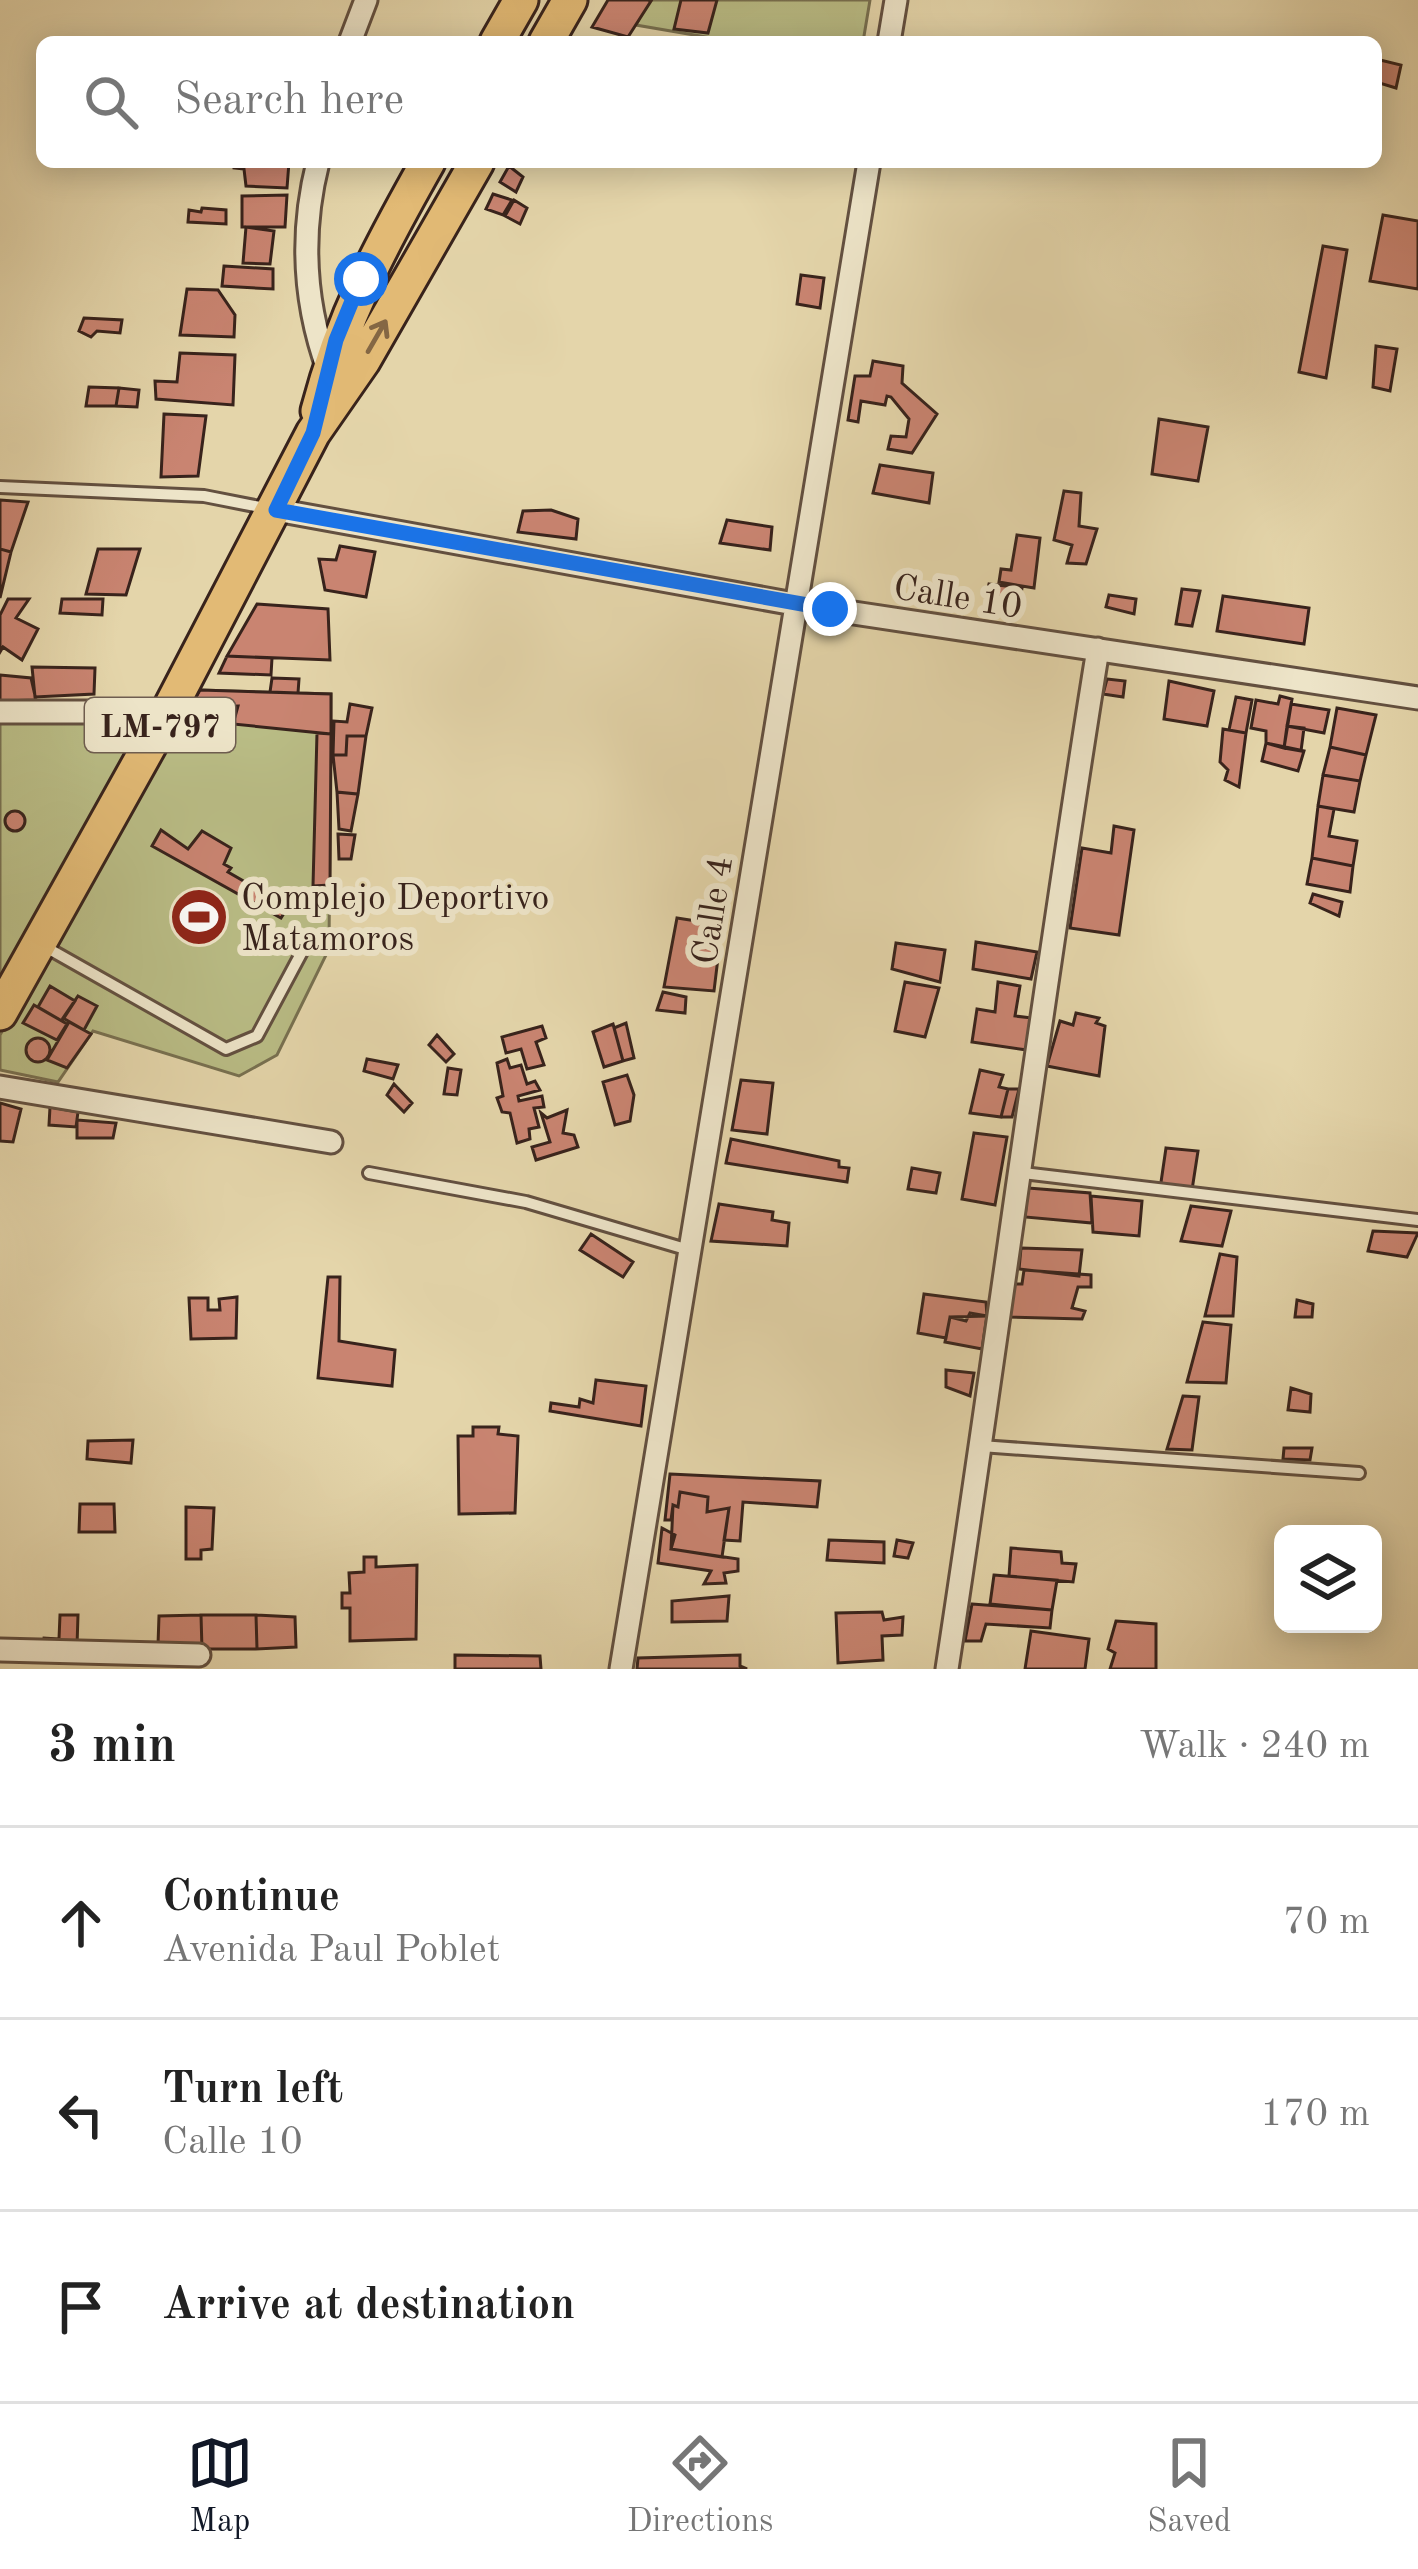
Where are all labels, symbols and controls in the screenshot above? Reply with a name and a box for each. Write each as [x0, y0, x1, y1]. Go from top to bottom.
search box [36, 36, 1382, 168]
icon: search [78, 69, 144, 135]
text: Search here [174, 79, 404, 124]
route start [334, 252, 388, 306]
one-way arrow [366, 319, 390, 354]
street label: Calle 10 [890, 571, 1024, 627]
route end [803, 582, 857, 636]
road number: LM-797 [85, 698, 235, 752]
street label: Calle 4 [689, 854, 741, 967]
place label: Complejo Deportivo Matamoros [241, 882, 549, 959]
sports icon: Complejo Deportivo Matamoros [168, 886, 230, 948]
map controls [1274, 1525, 1382, 1633]
button: layers [1274, 1525, 1382, 1633]
text: 3 min [48, 1722, 176, 1773]
text: Walk · 240 m [1139, 1727, 1370, 1766]
text: Continue [162, 1876, 340, 1921]
icon: ahead [48, 1890, 114, 1956]
text: 70 m [1283, 1903, 1370, 1942]
text: Avenida Paul Poblet [162, 1931, 500, 1970]
text: Turn left [162, 2068, 343, 2113]
icon: left [48, 2082, 114, 2148]
text: 170 m [1260, 2095, 1370, 2134]
text: Calle 10 [162, 2123, 303, 2162]
icon: arrive [48, 2274, 114, 2340]
text: Arrive at destination [162, 2284, 575, 2329]
tab: Map [187, 2430, 253, 2543]
tab: Directions [627, 2430, 773, 2543]
tab: Saved [1147, 2430, 1231, 2543]

